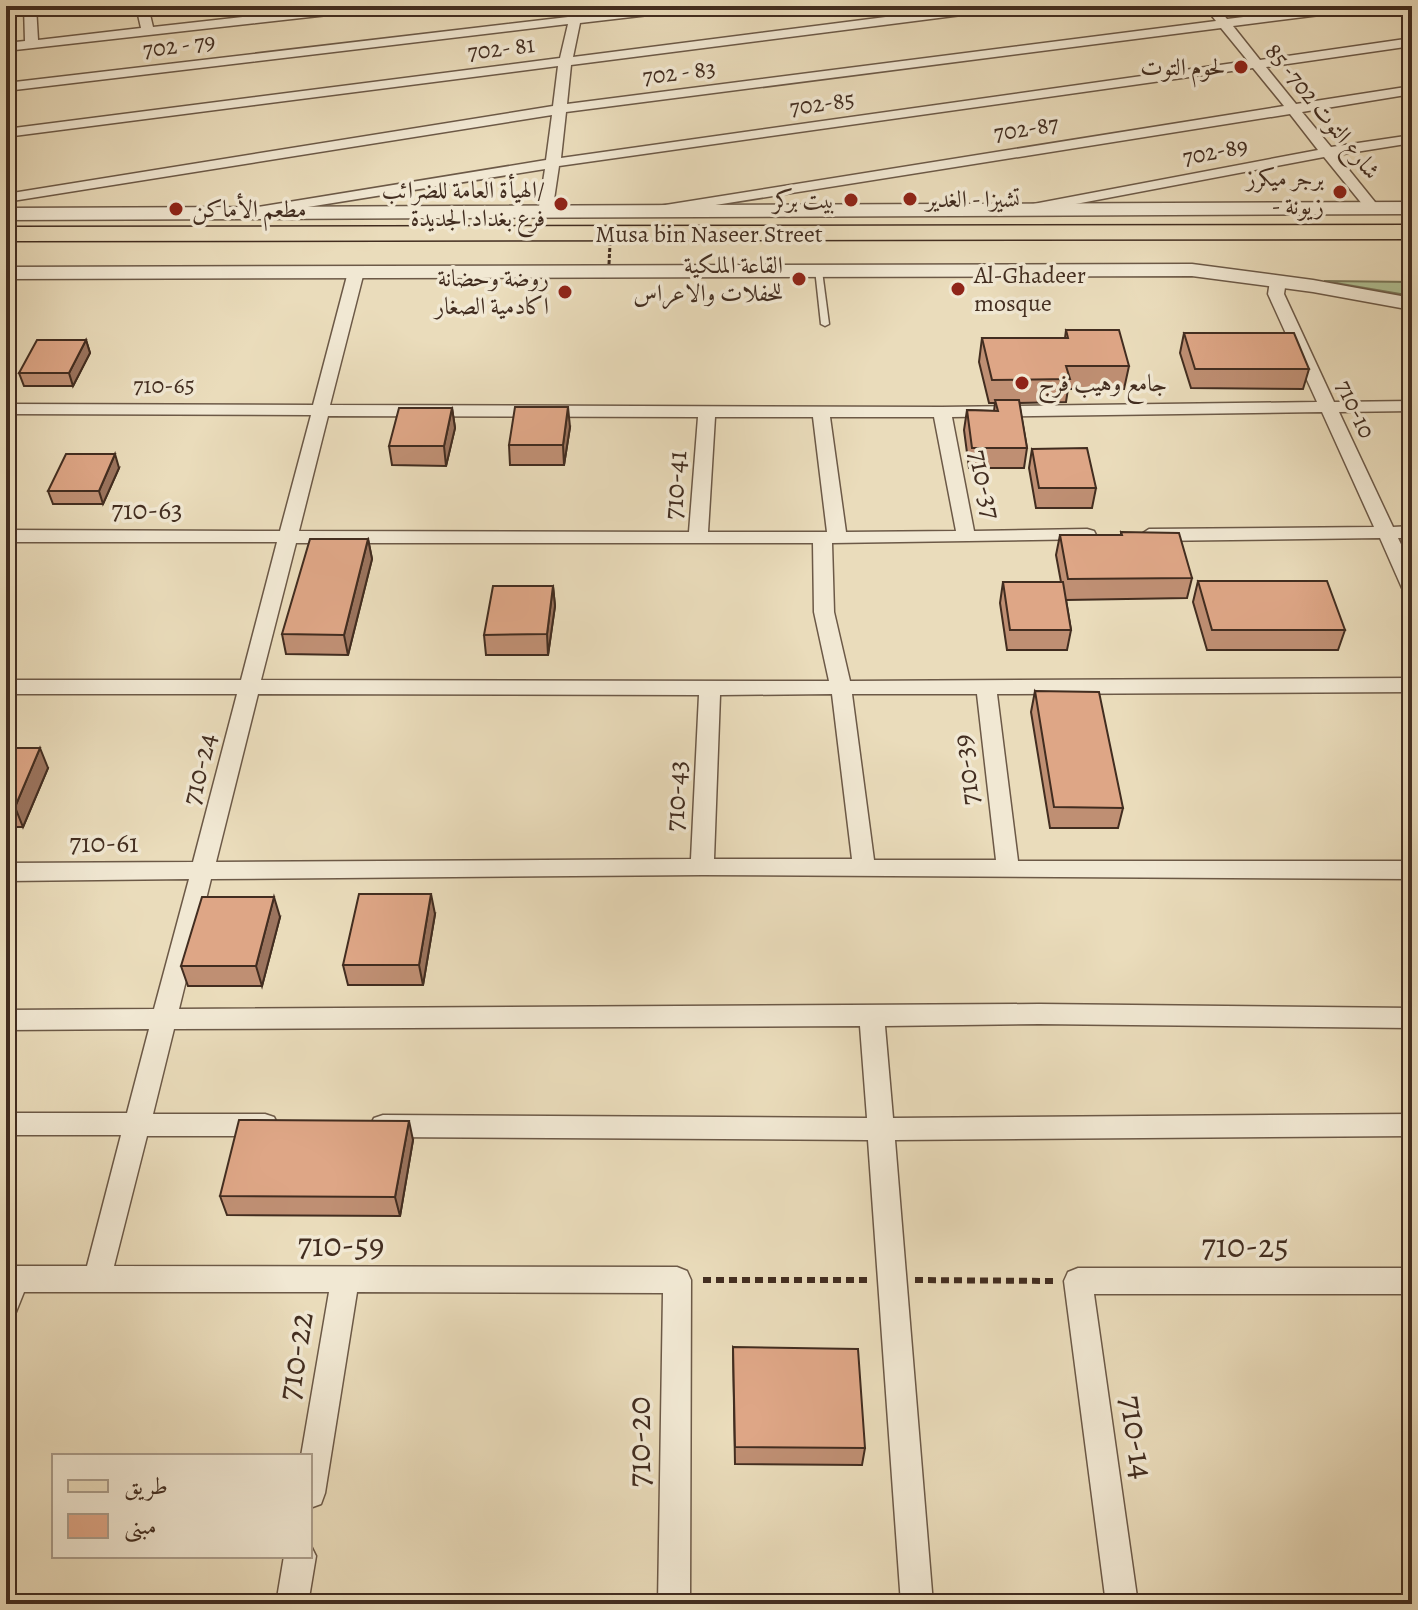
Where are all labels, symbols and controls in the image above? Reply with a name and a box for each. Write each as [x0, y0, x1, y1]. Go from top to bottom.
street label: 702 - 79 [141, 25, 217, 65]
street label: 702- 81 [466, 28, 536, 68]
street label: شارع التوت 702- 85 [1255, 36, 1388, 188]
place label: لحوم التوت [1140, 51, 1225, 88]
street label: 702 - 83 [641, 52, 717, 92]
marker: لحوم التوت [1232, 58, 1250, 76]
street label: 702-85 [787, 83, 857, 123]
street label: 702-87 [991, 107, 1062, 149]
street label: 702-89 [1180, 129, 1250, 173]
place label: برجر ميكرز - زيونة [1244, 162, 1324, 222]
place label: الهيأة العامة للضرائب/ فرع بغداد الجديدة [382, 173, 545, 238]
place label: تشيزا - الغدير [923, 183, 1020, 215]
marker: برجر ميكرز - زيونة [1331, 183, 1349, 201]
place label: بيت بركر [770, 184, 835, 216]
marker: تشيزا - الغدير [901, 190, 919, 208]
marker: بيت بركر [842, 191, 860, 209]
place label: مطعم الأماكن [192, 193, 307, 231]
marker: الهيأة العامة للضرائب/ فرع بغداد الجديدة [552, 195, 570, 213]
marker: مطعم الأماكن [167, 200, 185, 218]
street label: Musa bin Naseer Street [595, 218, 823, 250]
place label: القاعة الملكية للحفلات والاعراس [633, 249, 783, 310]
place label: Al-Ghadeer mosque [973, 259, 1086, 319]
place label: روضة وحضانة اكادمية الصغار [433, 262, 549, 322]
marker: القاعة الملكية للحفلات والاعراس [790, 270, 808, 288]
marker: Al-Ghadeer mosque [949, 280, 967, 298]
marker: روضة وحضانة اكادمية الصغار [556, 283, 574, 301]
place label: جامع وهيب فرج [1038, 367, 1167, 405]
street label: 710-65 [133, 369, 195, 401]
marker: جامع وهيب فرج [1013, 374, 1031, 392]
street label: 710-10 [1329, 375, 1383, 443]
street label: 710-37 [959, 446, 1011, 523]
street label: 710-41 [654, 449, 696, 521]
street label: 710-63 [111, 491, 183, 529]
street label: 710-24 [172, 729, 226, 809]
street label: 710-39 [943, 732, 989, 808]
street label: 710-43 [655, 759, 697, 833]
street label: 710-61 [69, 824, 139, 862]
street label: 710-59 [297, 1221, 385, 1268]
street label: 710-25 [1201, 1222, 1289, 1269]
street label: 710-22 [264, 1308, 325, 1404]
street label: 710-14 [1108, 1392, 1167, 1482]
street label: 710-20 [615, 1396, 662, 1488]
legend [52, 1454, 312, 1558]
text: طريق [124, 1470, 168, 1502]
text: مبنى [124, 1510, 157, 1543]

